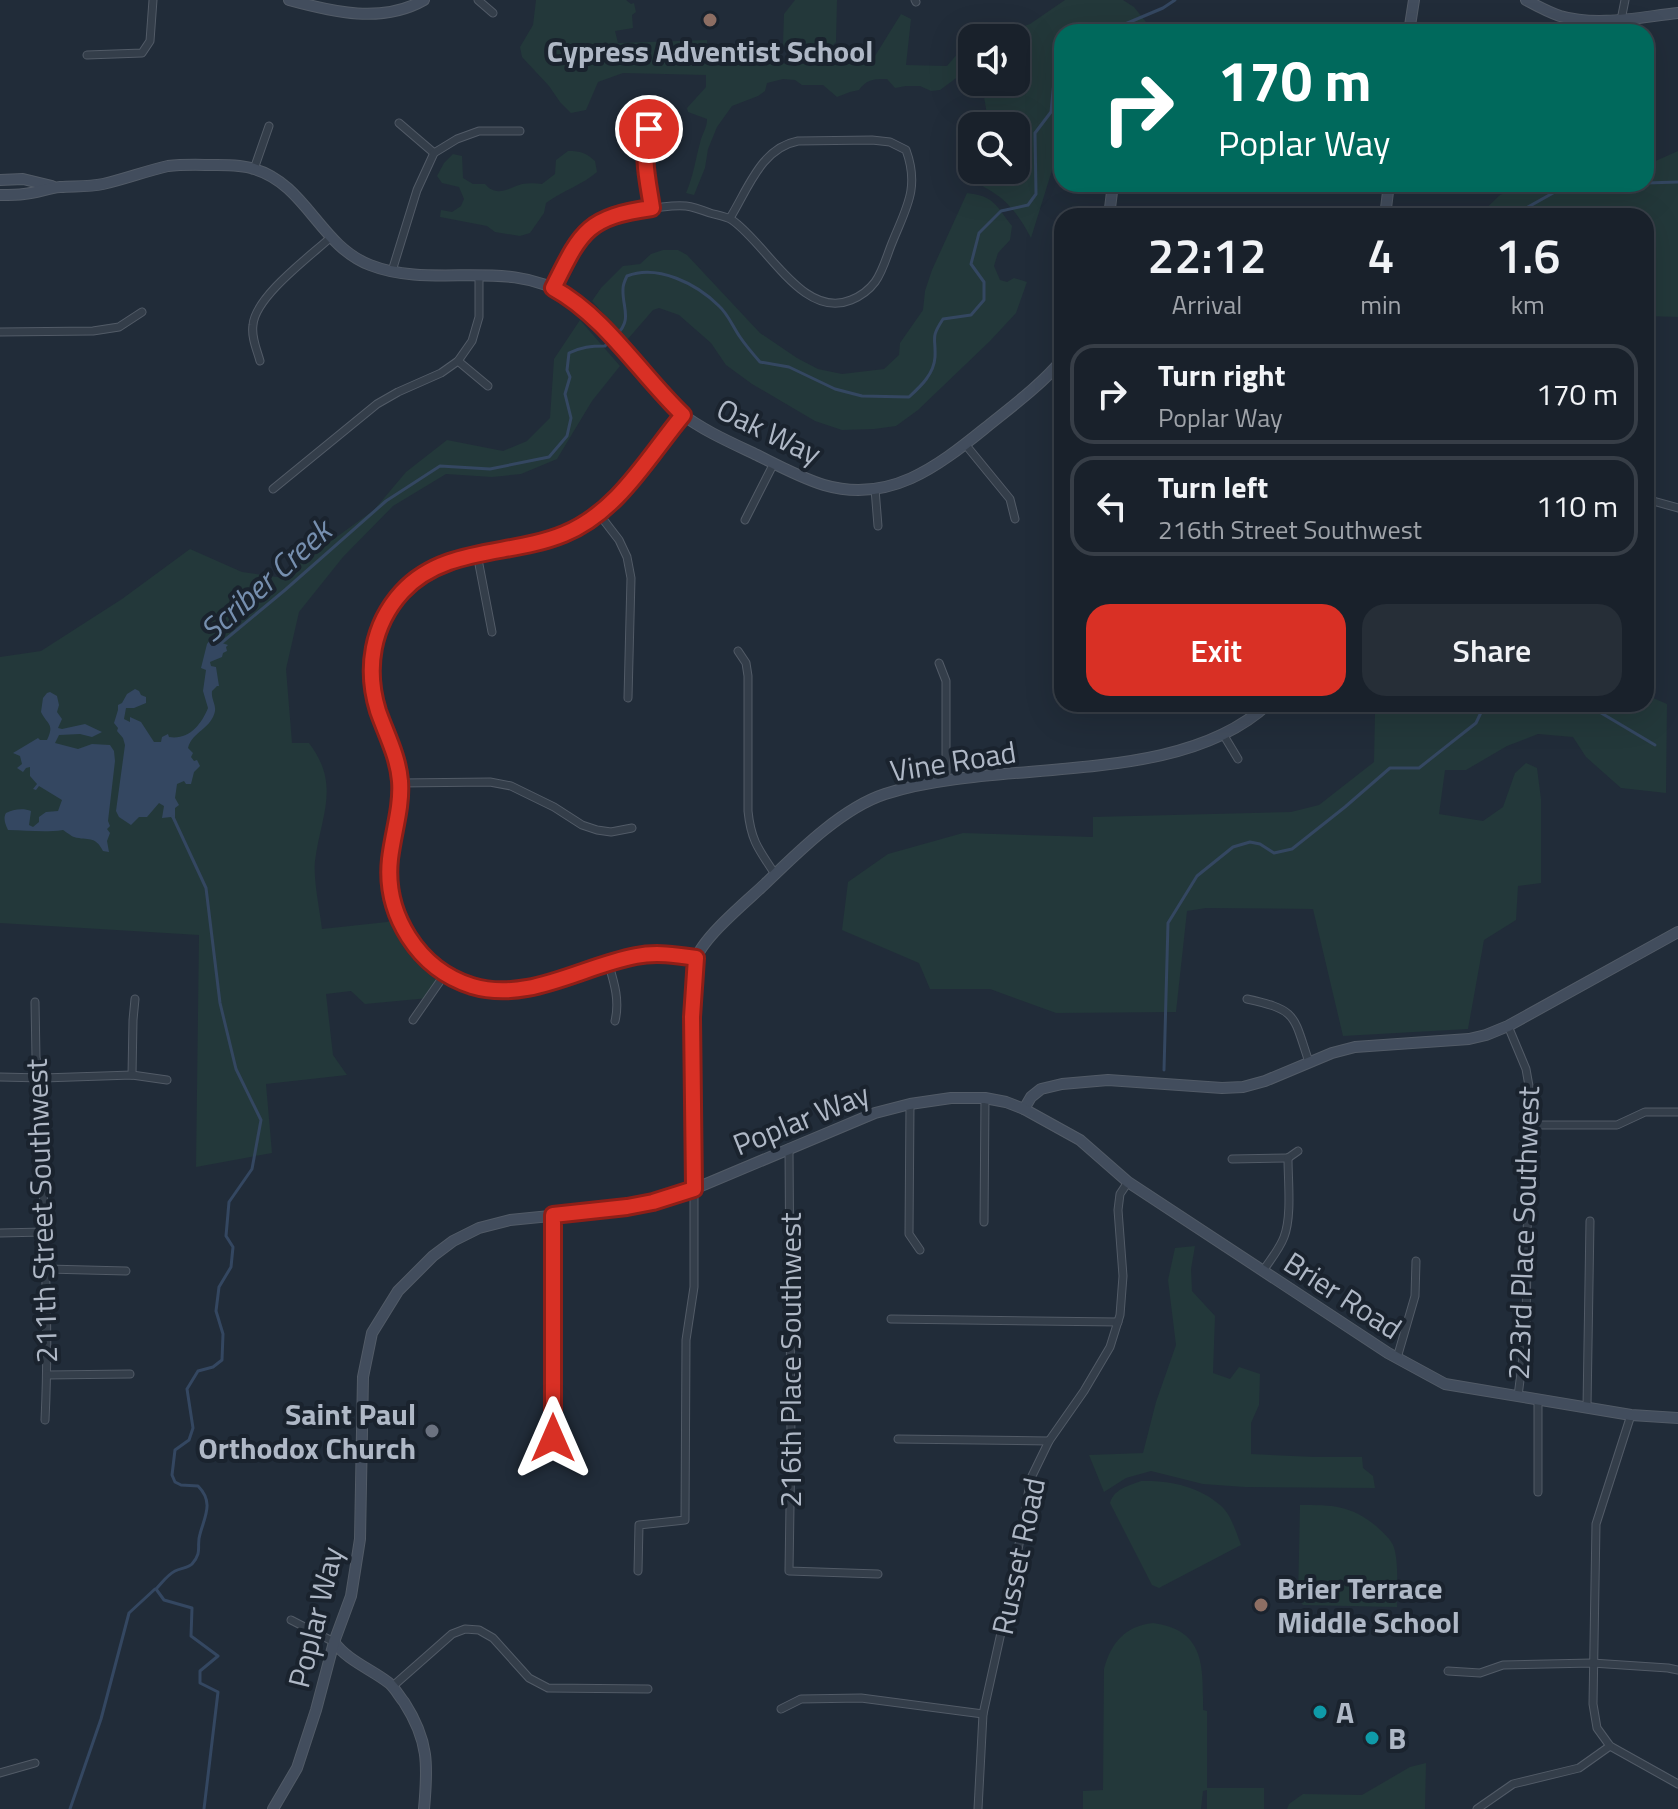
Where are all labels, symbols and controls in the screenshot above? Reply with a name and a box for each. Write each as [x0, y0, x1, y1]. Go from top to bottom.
marker: Cypress Adventist School [701, 11, 719, 29]
map controls [958, 24, 1030, 184]
button: sound [958, 24, 1030, 96]
place label: Cypress Adventist School [547, 28, 873, 74]
text: 170 m [1218, 38, 1371, 123]
icon: right [1086, 56, 1190, 160]
pin [615, 95, 683, 163]
icon: arrive [627, 107, 671, 151]
button: search [958, 112, 1030, 184]
text: Poplar Way [1218, 115, 1391, 170]
text: 22:12 [1148, 219, 1267, 292]
text: 4 [1367, 219, 1394, 292]
text: 1.6 [1495, 219, 1560, 292]
text: Arrival [1172, 285, 1242, 324]
text: min [1360, 285, 1402, 324]
text: km [1511, 285, 1545, 324]
text: Turn right [1158, 352, 1286, 398]
text: 170 m [1536, 371, 1618, 417]
icon: right [1090, 372, 1134, 416]
street label: Oak Way [709, 386, 829, 476]
text: Poplar Way [1158, 398, 1283, 437]
text: Turn left [1158, 464, 1268, 510]
text: 110 m [1536, 483, 1618, 529]
icon: left [1090, 484, 1134, 528]
water label: Scriber Creek [188, 505, 344, 652]
text: 216th Street Southwest [1158, 510, 1422, 549]
button: Exit [1086, 604, 1346, 696]
button: Share [1362, 604, 1622, 696]
street label: Vine Road [887, 728, 1019, 794]
street label: 211th Street Southwest [13, 1058, 69, 1364]
street label: Poplar Way [726, 1071, 876, 1167]
street label: 223rd Place Southwest [1495, 1085, 1551, 1381]
street label: 216th Place Southwest [767, 1212, 813, 1507]
street label: Brier Road [1275, 1240, 1411, 1350]
place label: Saint Paul Orthodox Church [198, 1391, 416, 1471]
position arrow [511, 1396, 595, 1480]
marker: Saint Paul Orthodox Church [423, 1422, 441, 1440]
street label: Russet Road [979, 1473, 1057, 1639]
street label: Poplar Way [275, 1542, 355, 1692]
place label: Brier Terrace Middle School [1277, 1565, 1460, 1645]
marker: Brier Terrace Middle School [1252, 1596, 1270, 1614]
place label: A [1336, 1689, 1354, 1735]
marker: A [1311, 1703, 1329, 1721]
place label: B [1388, 1715, 1406, 1761]
marker: B [1363, 1729, 1381, 1747]

